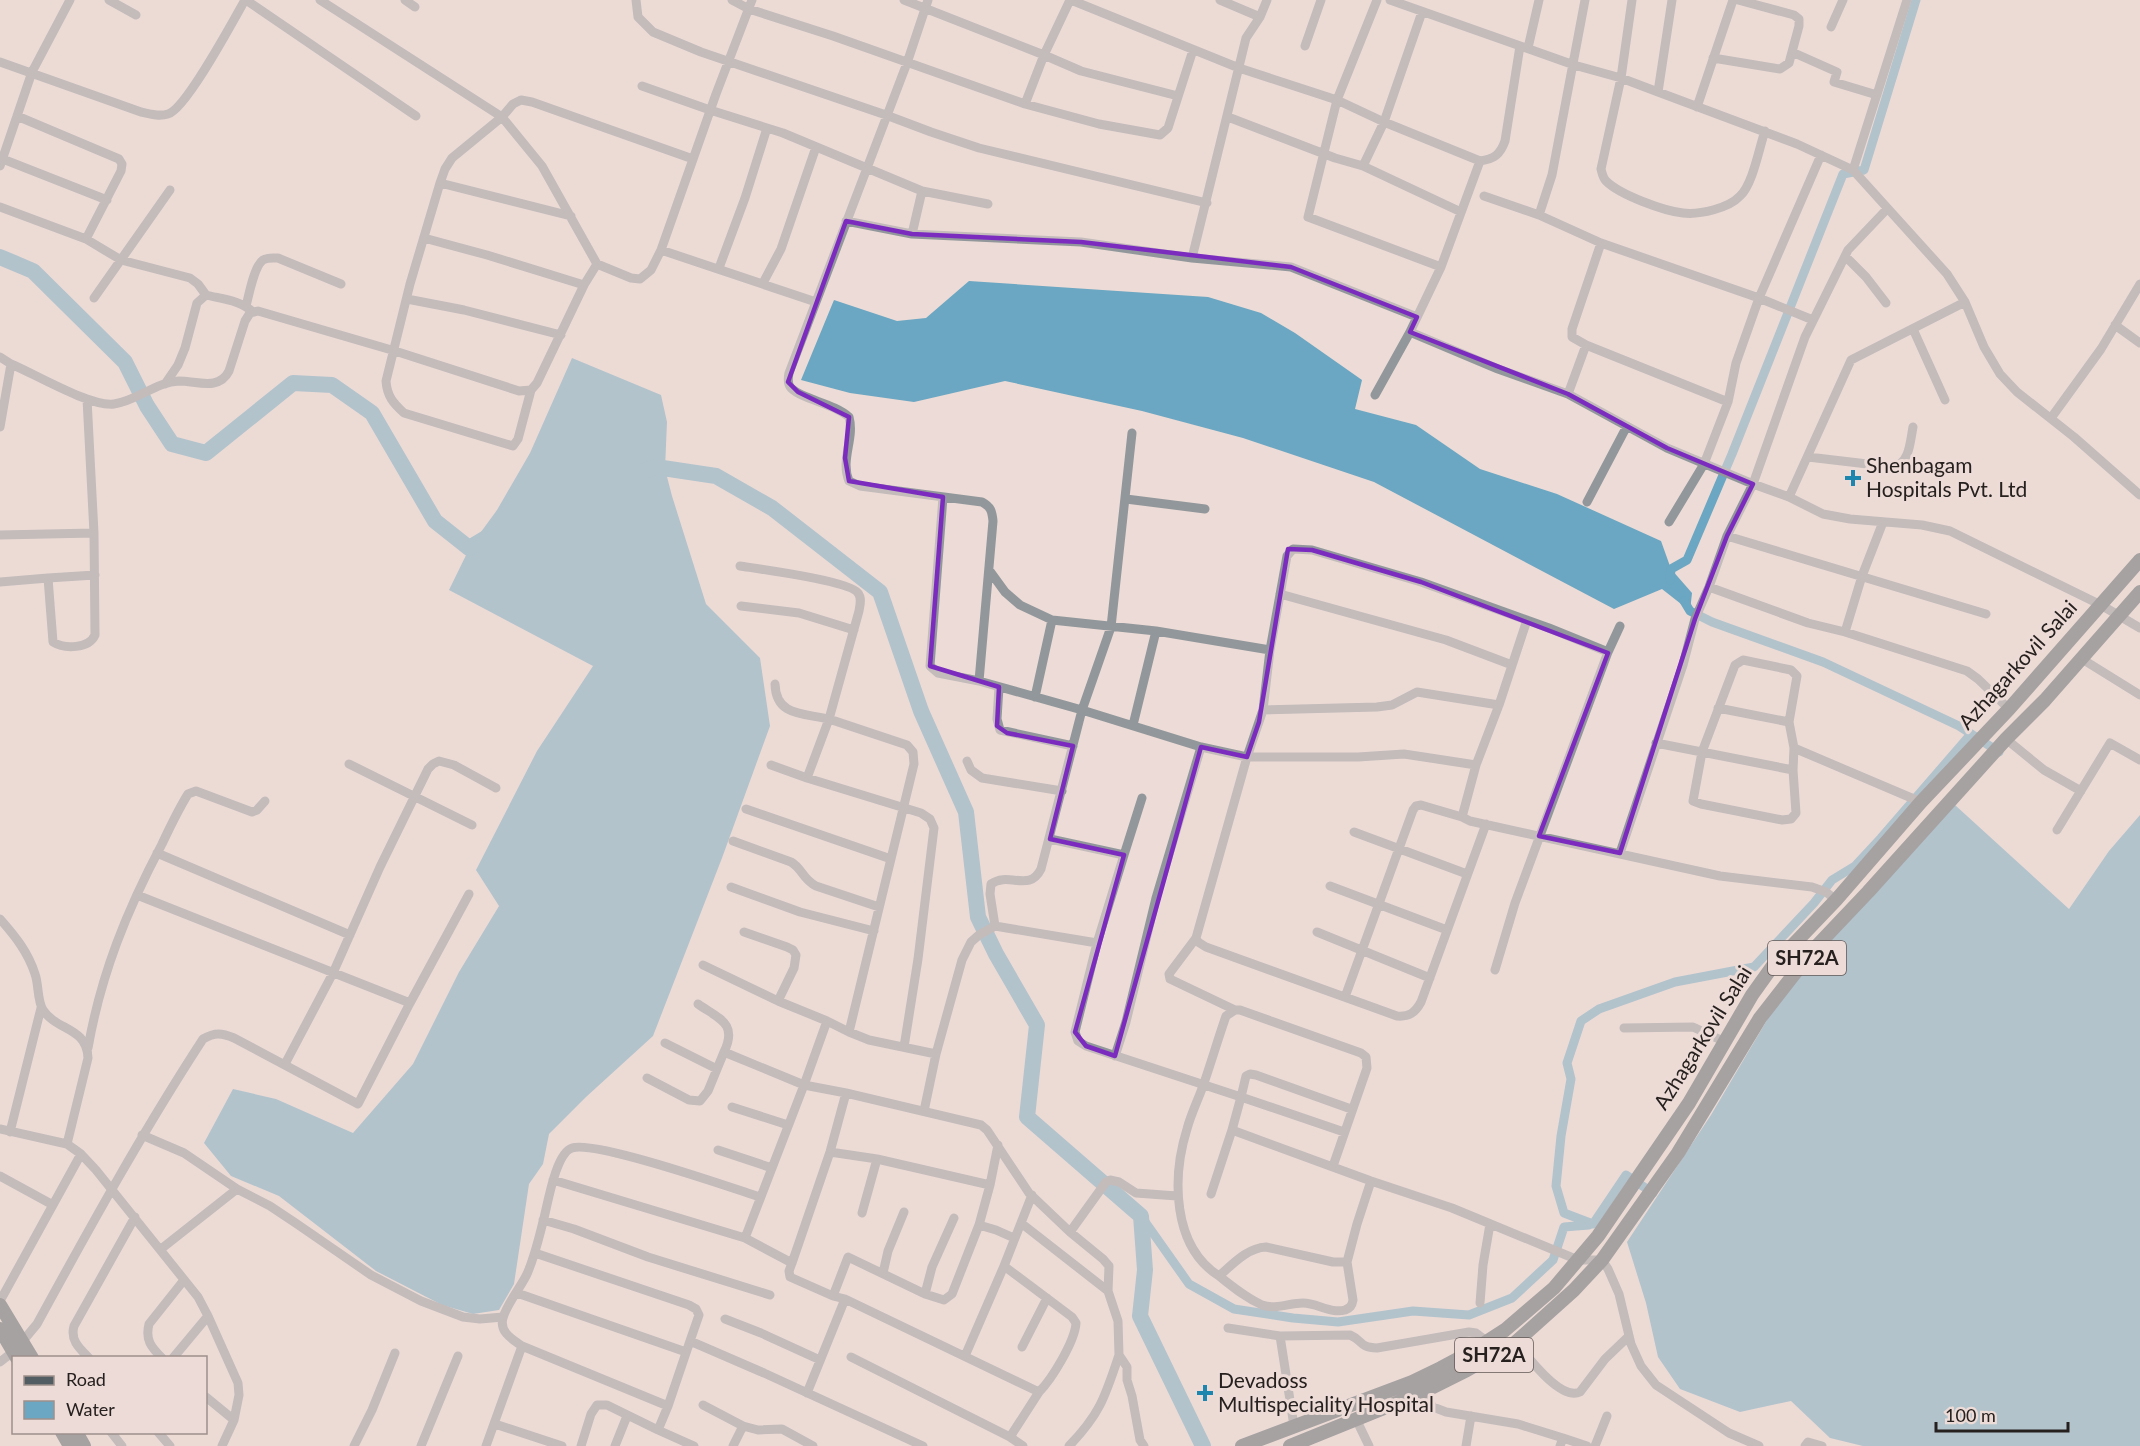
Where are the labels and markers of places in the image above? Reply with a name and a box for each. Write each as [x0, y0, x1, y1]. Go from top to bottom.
place label: Shenbagam Hospitals Pvt. Ltd [1866, 452, 2027, 501]
marker: Shenbagam Hospitals Pvt. Ltd [1844, 469, 1862, 487]
place label: Devadoss Multispeciality Hospital [1218, 1367, 1434, 1416]
marker: Devadoss Multispeciality Hospital [1196, 1384, 1214, 1402]

